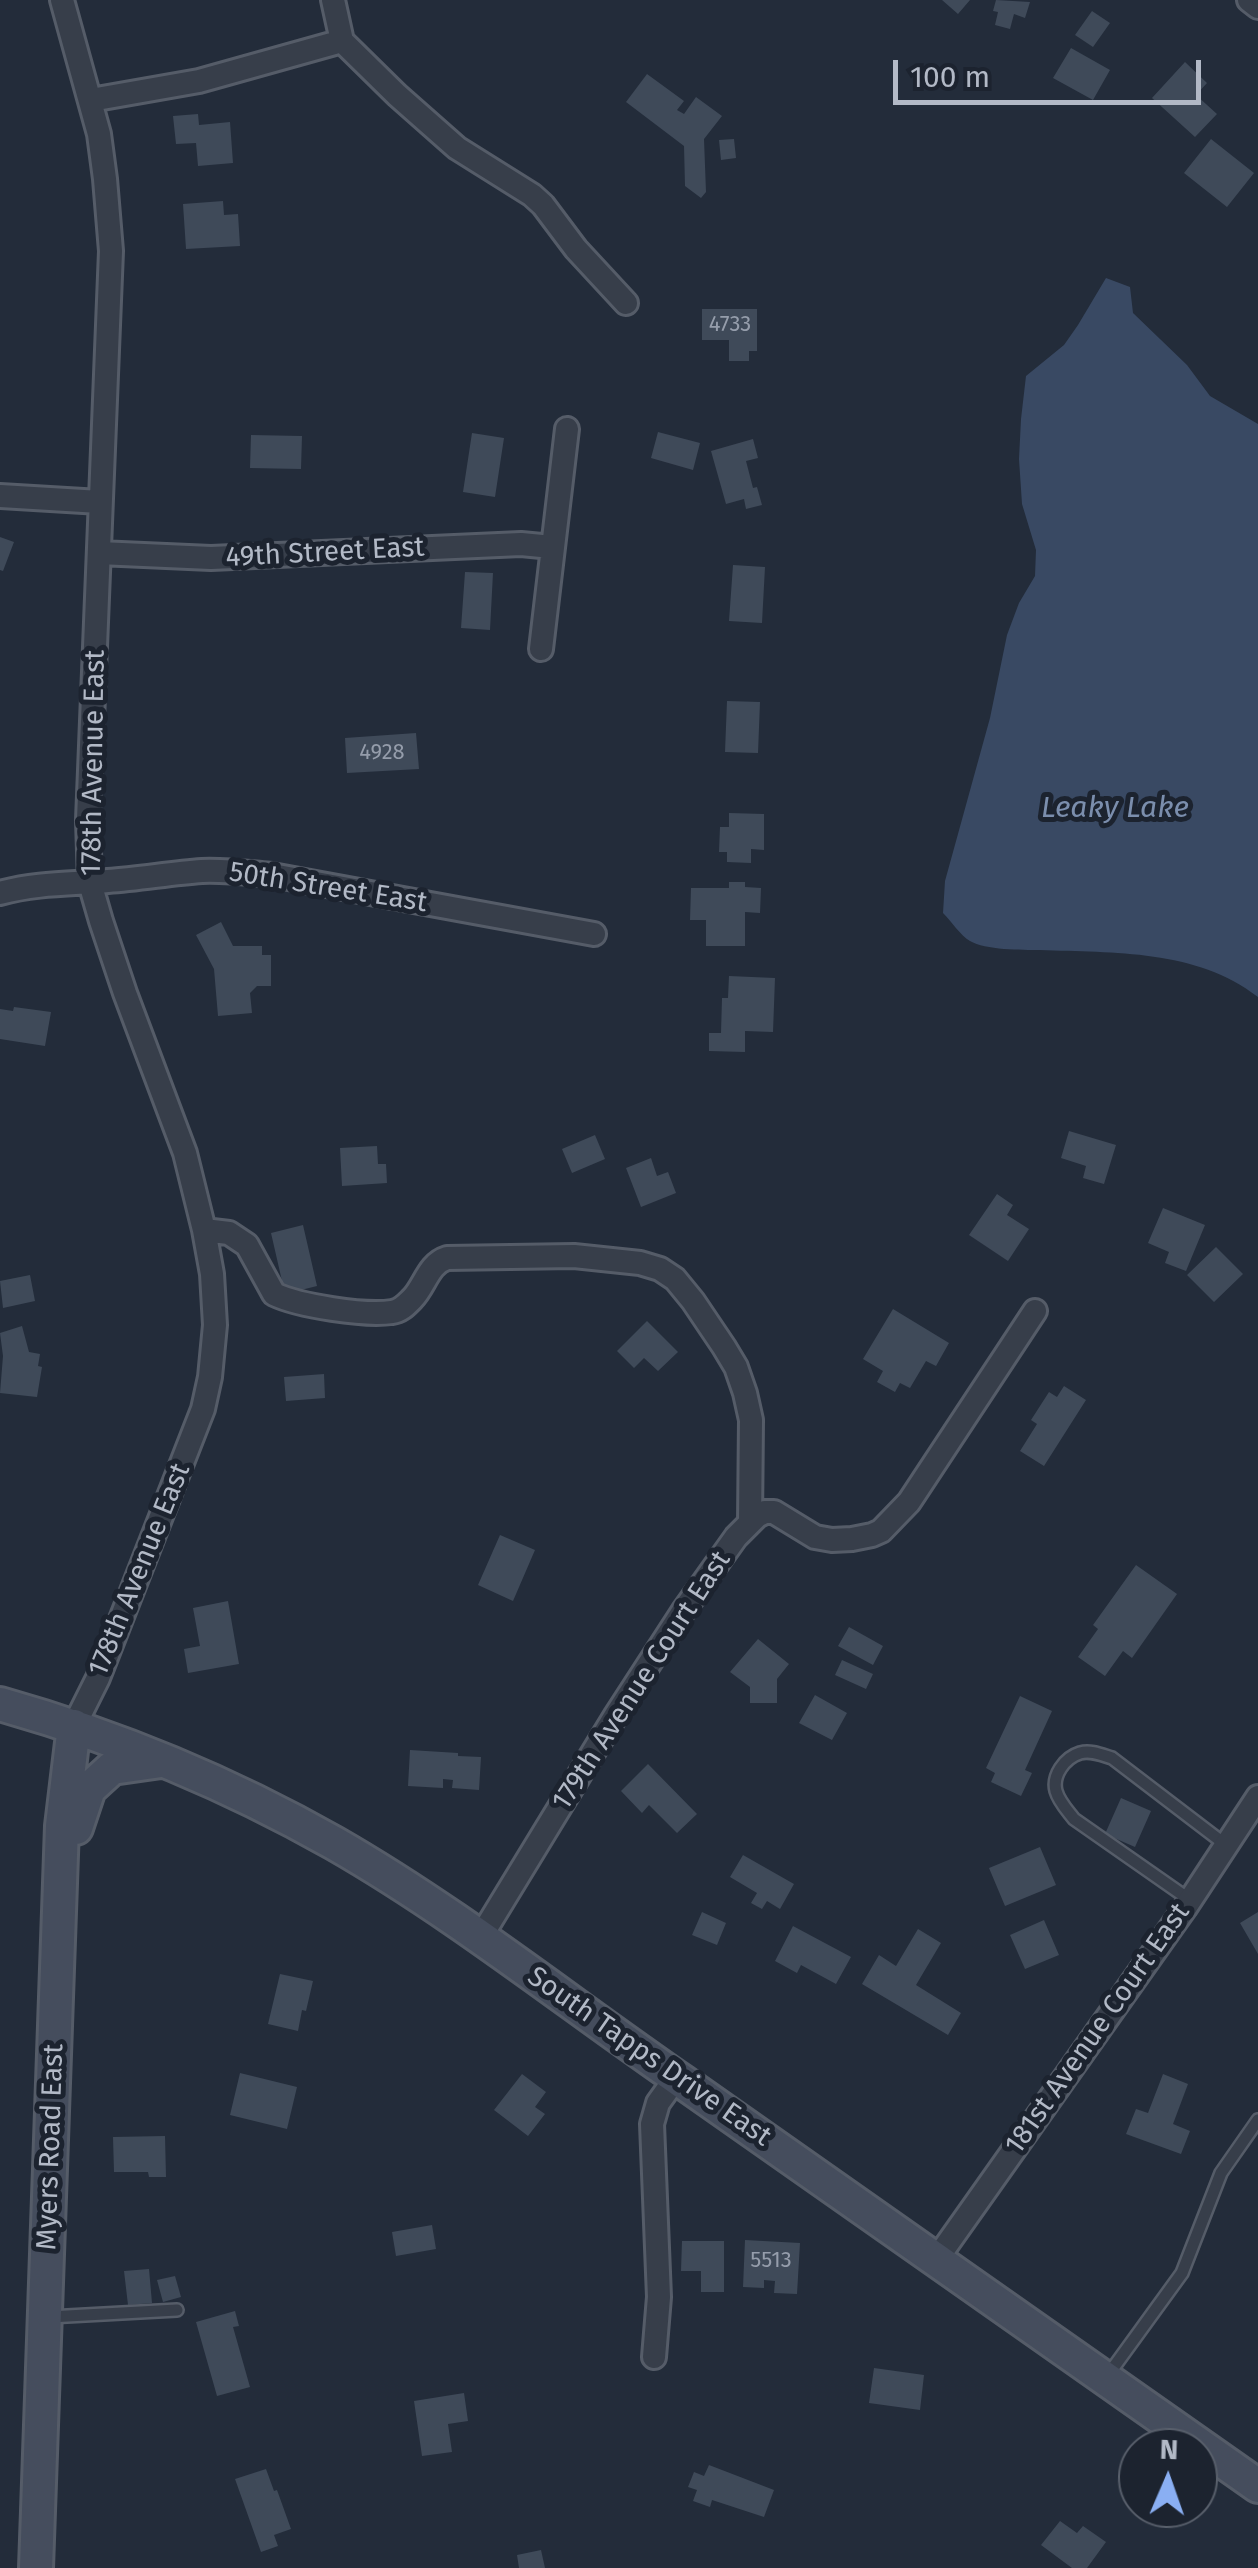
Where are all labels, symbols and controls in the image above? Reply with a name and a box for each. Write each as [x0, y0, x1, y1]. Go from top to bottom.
scale bar [898, 40, 1206, 102]
text: 100 m [910, 59, 990, 95]
house number: 4733 [709, 312, 751, 338]
street label: 49th Street East [225, 531, 425, 575]
street label: 178th Avenue East [75, 649, 113, 877]
house number: 4928 [359, 740, 405, 766]
water label: Leaky Lake [1041, 791, 1189, 827]
street label: 50th Street East [227, 856, 429, 920]
street label: 178th Avenue East [82, 1459, 198, 1681]
street label: 179th Avenue Court East [546, 1545, 738, 1817]
street label: 181st Avenue Court East [999, 1897, 1197, 2161]
street label: South Tapps Drive East [521, 1960, 777, 2154]
street label: Myers Road East [31, 2043, 71, 2251]
house number: 5513 [750, 2248, 792, 2274]
north arrow [1118, 2428, 1218, 2528]
text: N [1159, 2433, 1179, 2466]

